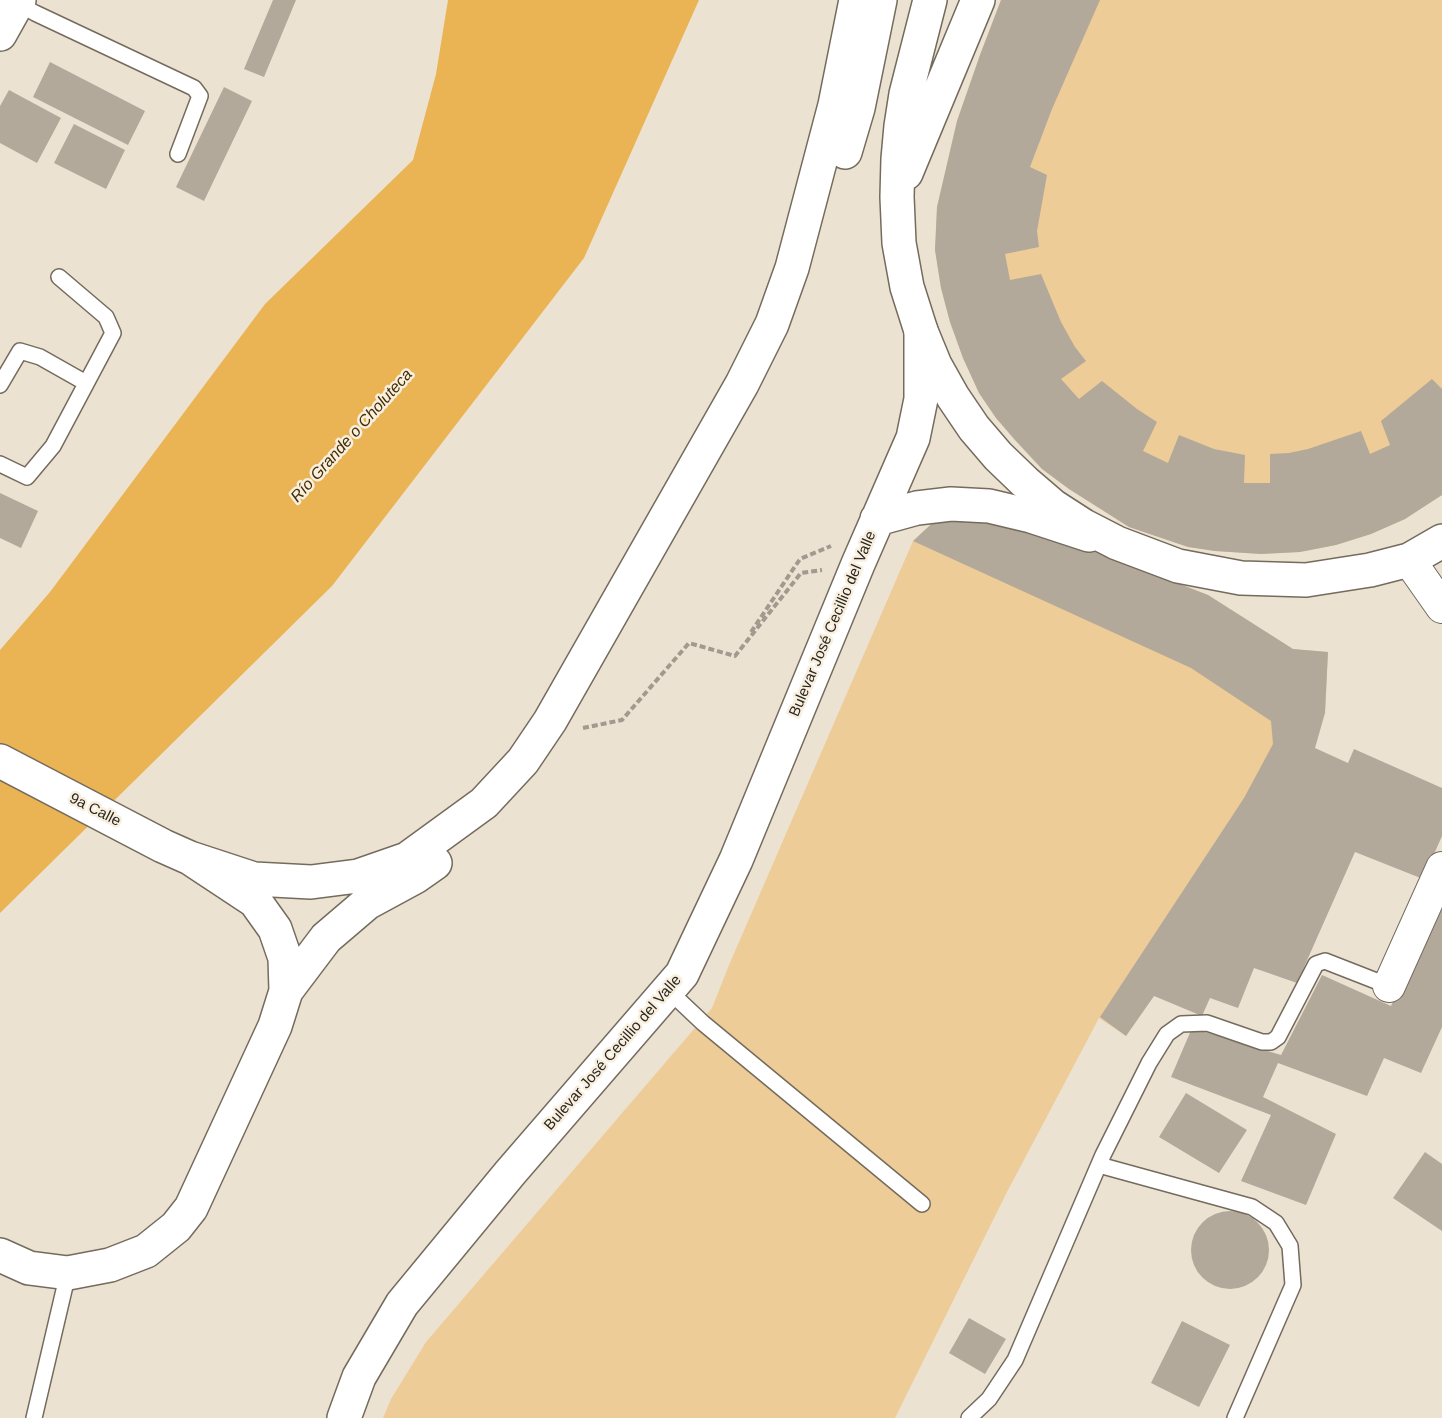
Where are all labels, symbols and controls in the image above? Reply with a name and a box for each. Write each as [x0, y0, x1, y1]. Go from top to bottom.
water label: Río Grande o Choluteca [287, 365, 417, 507]
street label: Bulevar José Cecillio del Valle [786, 529, 880, 719]
street label: 9a Calle [66, 789, 124, 831]
street label: Bulevar José Cecillio del Valle [541, 972, 685, 1134]

